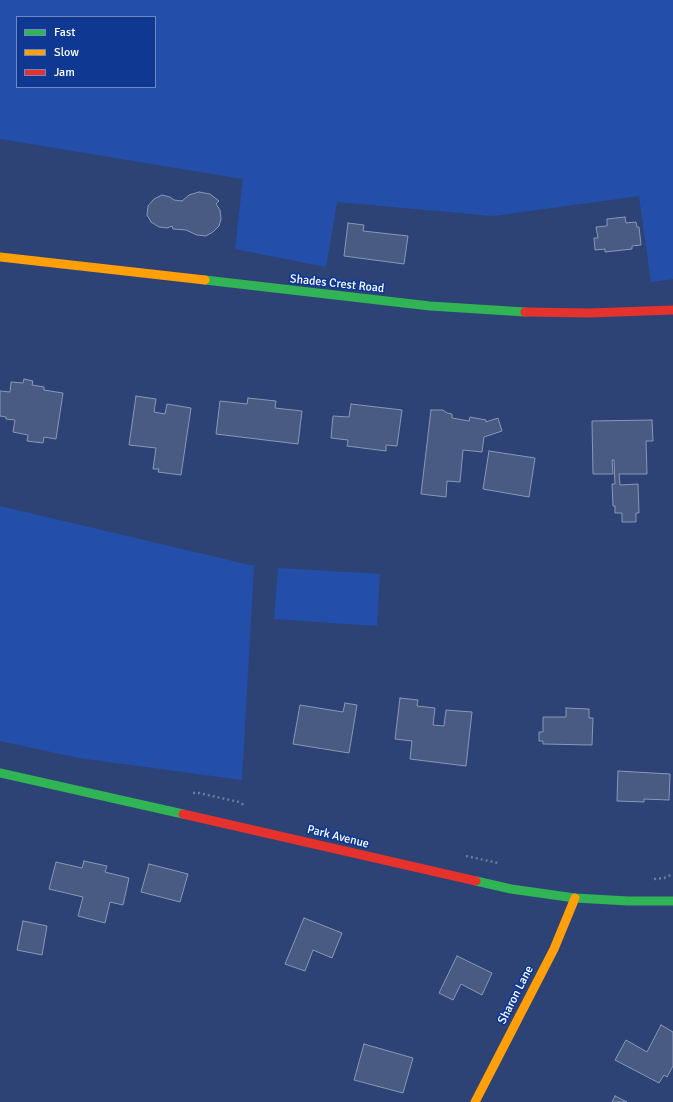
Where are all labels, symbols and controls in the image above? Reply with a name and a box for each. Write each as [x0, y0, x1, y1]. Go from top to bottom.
legend [16, 16, 156, 88]
text: Fast [54, 25, 75, 40]
text: Slow [54, 45, 79, 60]
text: Jam [54, 65, 75, 80]
street label: Shades Crest Road [289, 272, 385, 296]
street label: Park Avenue [306, 822, 370, 852]
street label: Sharon Lane [495, 963, 537, 1027]

